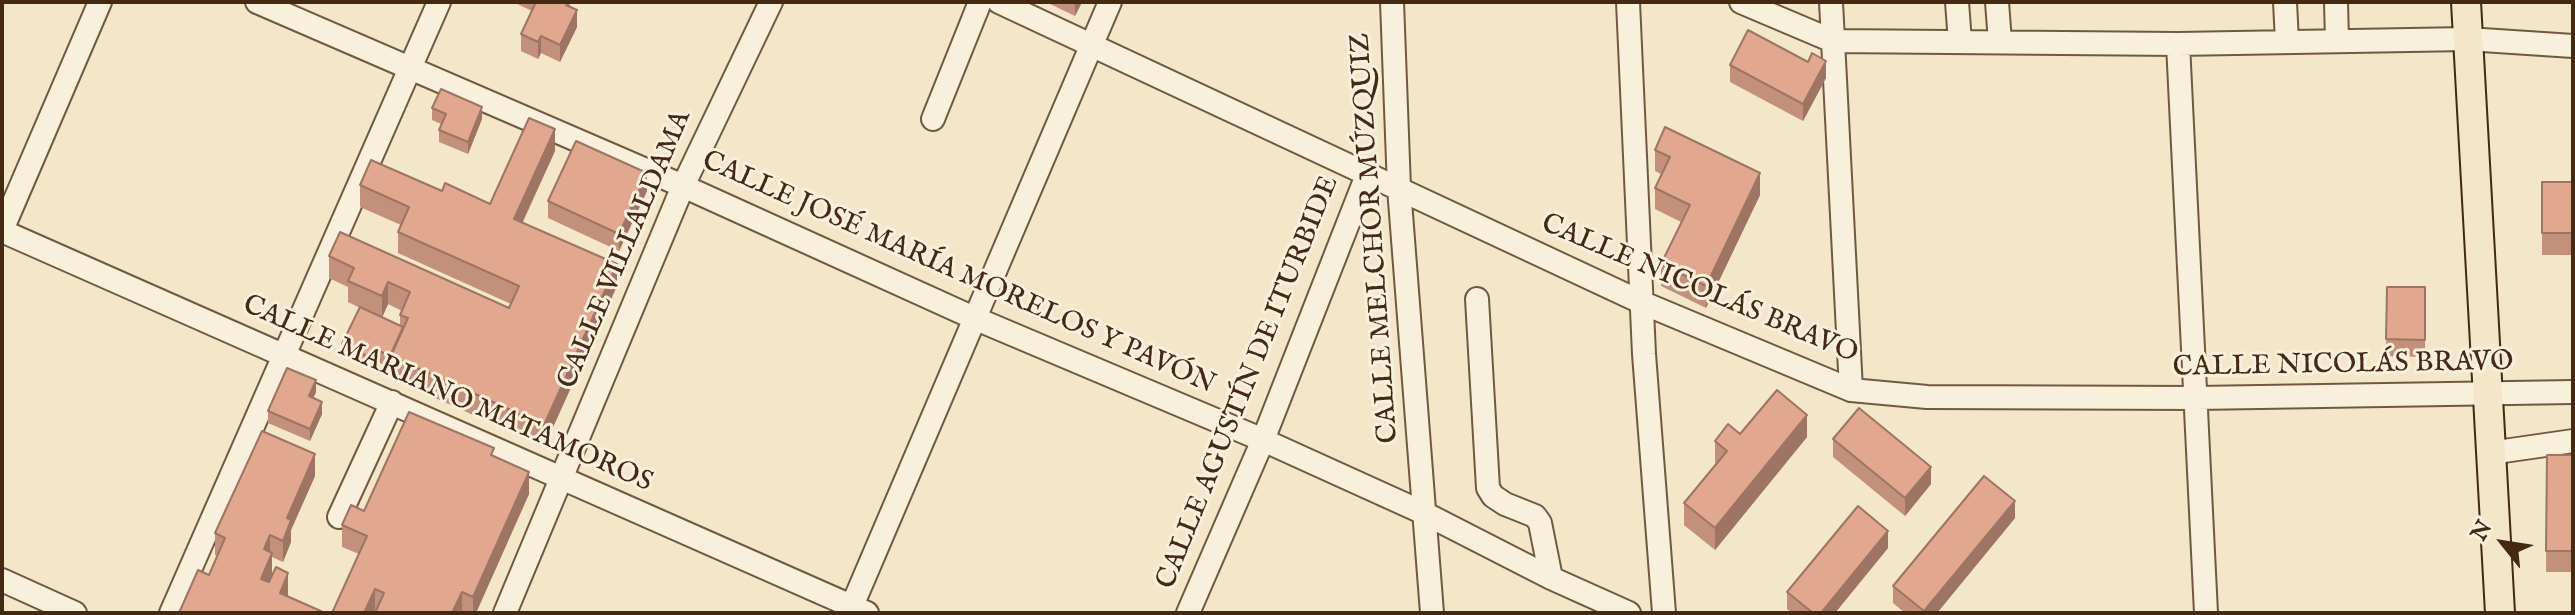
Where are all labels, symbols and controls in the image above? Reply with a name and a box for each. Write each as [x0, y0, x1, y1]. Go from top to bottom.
street label: CALLE MELCHOR MÚZQUIZ [1345, 32, 1407, 444]
street label: CALLE VILLALDAMA [552, 106, 700, 394]
street label: CALLE JOSÉ MARÍA MORELOS Y PAVÓN [696, 145, 1220, 403]
street label: CALLE AGUSTÍN DE ITURBIDE [1151, 172, 1347, 594]
street label: CALLE NICOLÁS BRAVO [1536, 208, 1862, 372]
street label: CALLE MARIANO MATAMOROS [237, 289, 657, 501]
street label: CALLE NICOLÁS BRAVO [2172, 346, 2514, 386]
north arrow [2463, 503, 2543, 583]
text: N [2465, 516, 2499, 546]

